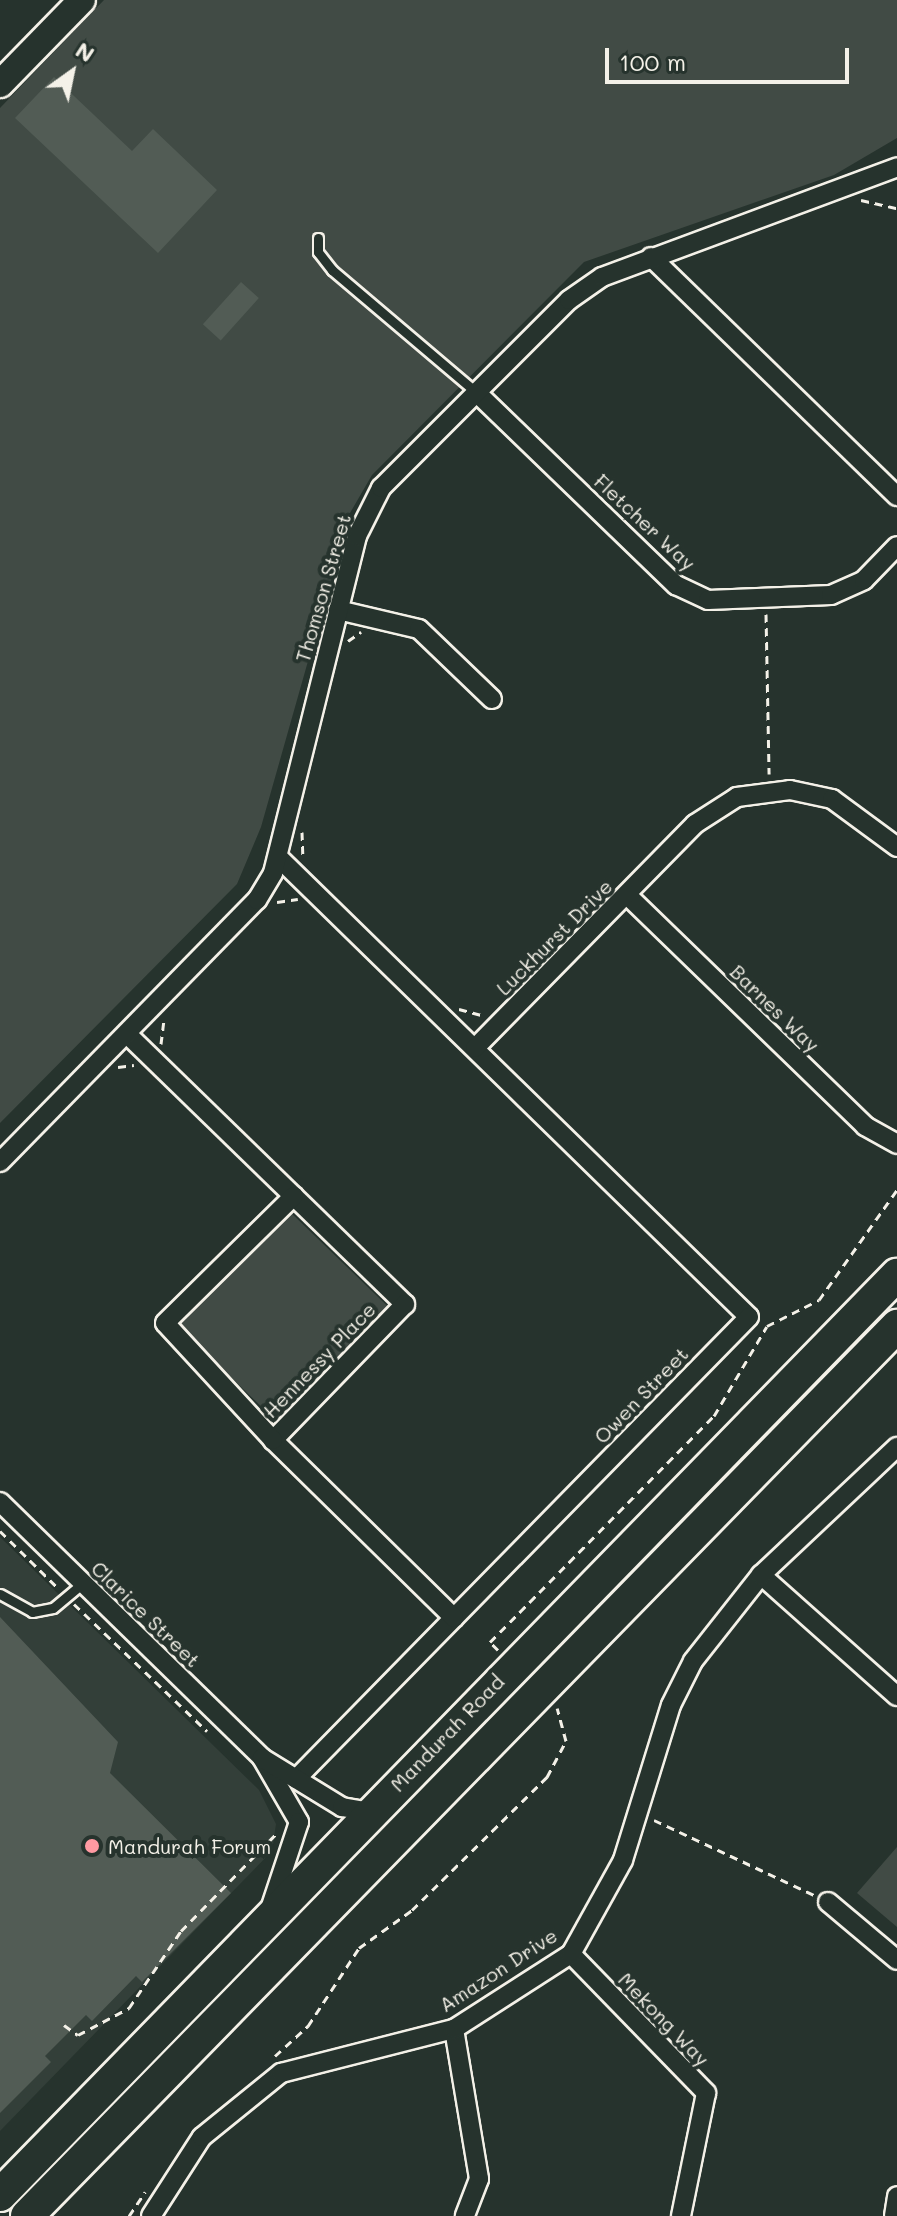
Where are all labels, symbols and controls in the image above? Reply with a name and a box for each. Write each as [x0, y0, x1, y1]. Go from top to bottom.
north arrow [32, 32, 112, 112]
scale bar [609, 32, 853, 82]
text: N [70, 35, 100, 68]
text: 100 m [619, 46, 686, 77]
street label: Fletcher Way [589, 469, 701, 575]
street label: Thomson Street [290, 511, 356, 665]
street label: Luckhurst Drive [491, 874, 617, 1000]
street label: Barnes Way [725, 959, 825, 1057]
street label: Hennessy Place [258, 1297, 380, 1423]
street label: Owen Street [589, 1342, 693, 1448]
street label: Clarice Street [87, 1556, 205, 1672]
street label: Mandurah Road [385, 1670, 509, 1796]
place label: Mandurah Forum [108, 1834, 271, 1858]
marker: Mandurah Forum [83, 1837, 101, 1855]
street label: Amazon Drive [435, 1923, 561, 2017]
street label: Mekong Way [614, 1967, 714, 2071]

